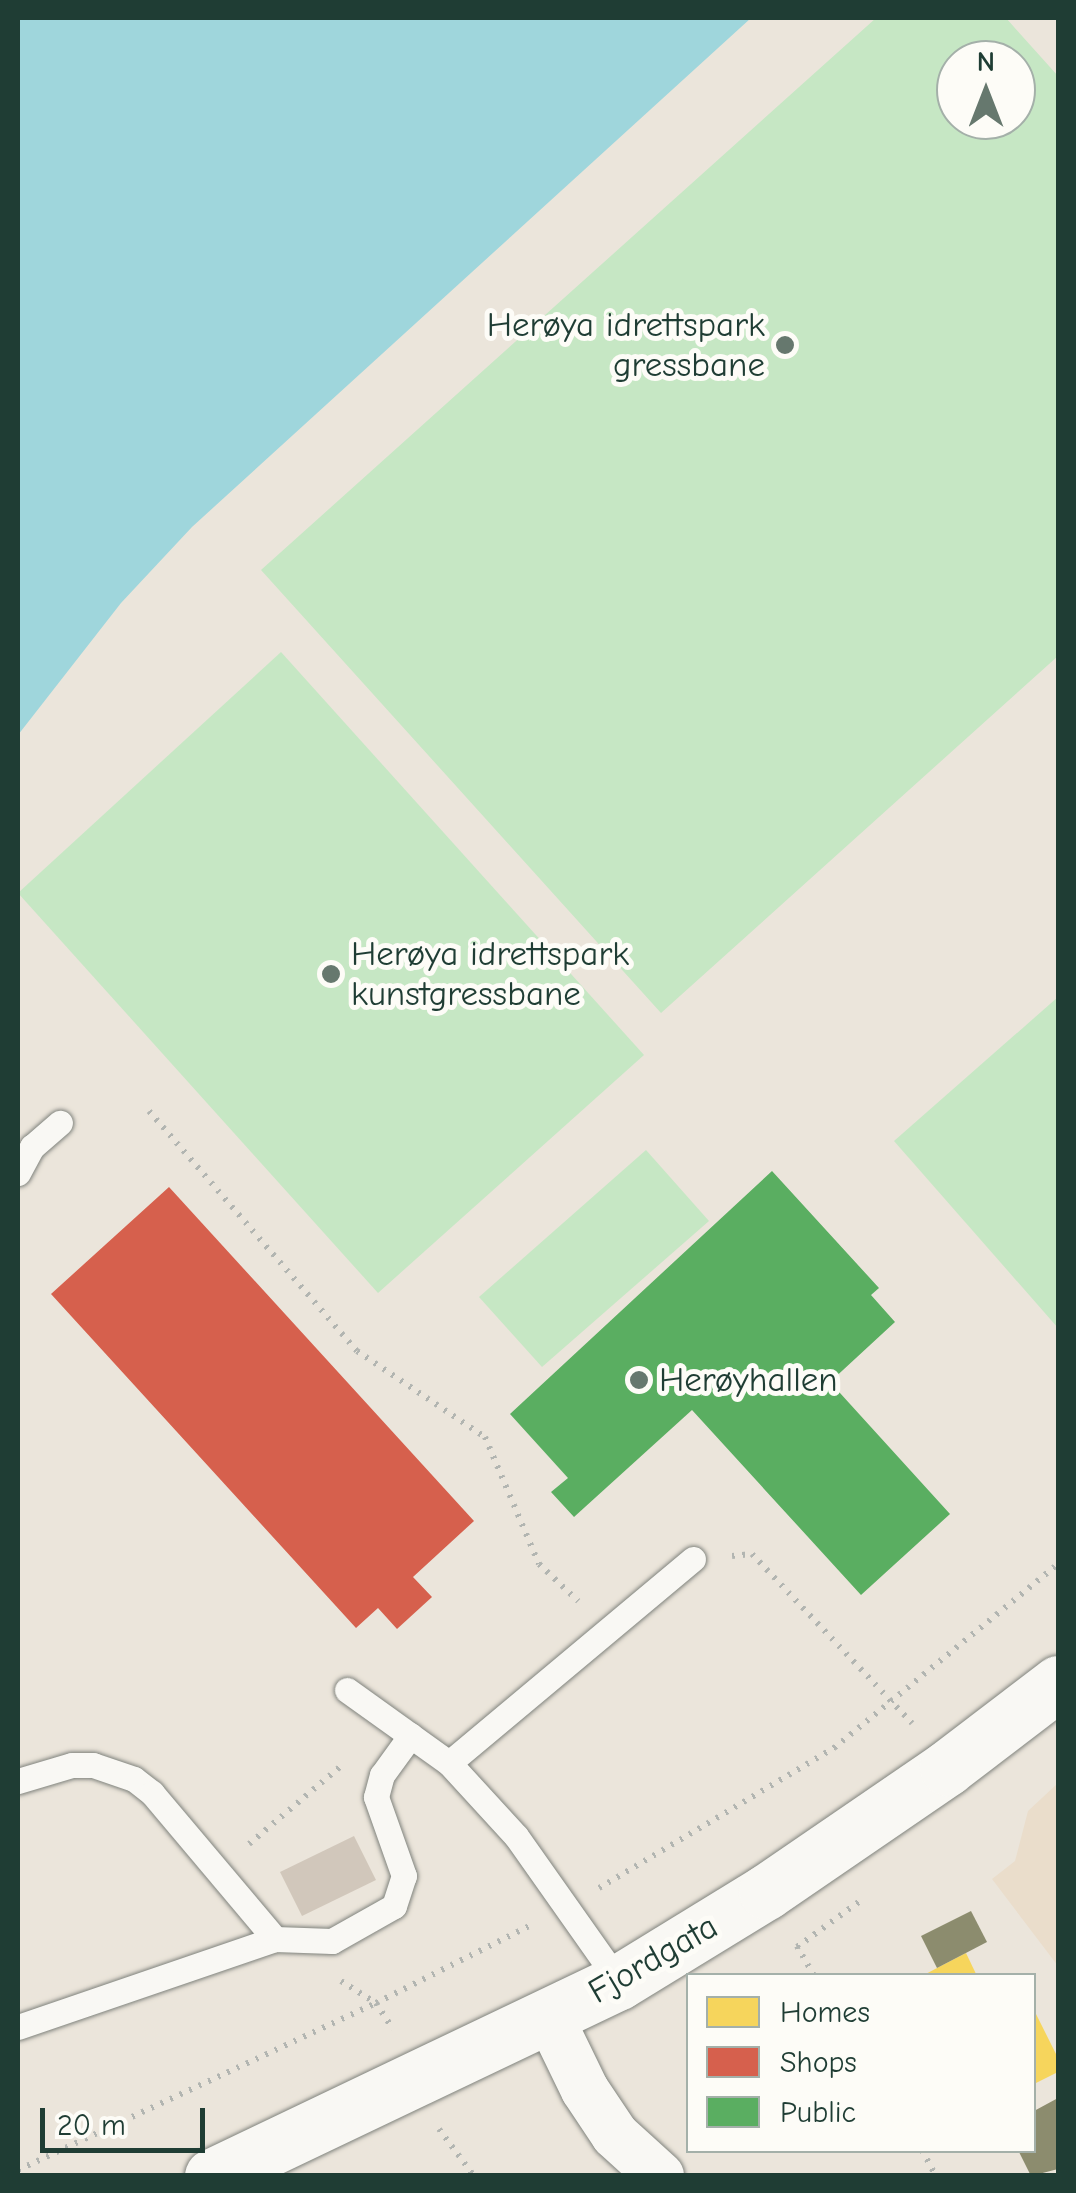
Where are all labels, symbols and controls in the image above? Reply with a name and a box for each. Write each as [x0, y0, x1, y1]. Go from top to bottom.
north arrow [936, 40, 1036, 140]
text: N [977, 46, 995, 78]
place label: Herøya idrettspark gressbane [487, 304, 765, 386]
marker: Herøya idrettspark gressbane [774, 334, 796, 356]
place label: Herøya idrettspark kunstgressbane [351, 933, 629, 1015]
marker: Herøya idrettspark kunstgressbane [320, 963, 342, 985]
place label: Herøyhallen [659, 1359, 838, 1401]
marker: Herøyhallen [628, 1369, 650, 1391]
street label: Fjordgata [581, 1905, 725, 2013]
legend [686, 1973, 1036, 2153]
text: Homes [780, 1995, 870, 2030]
text: Shops [780, 2045, 857, 2080]
scale bar [45, 2088, 210, 2150]
text: Public [780, 2095, 856, 2130]
text: 20 m [57, 2108, 126, 2143]

